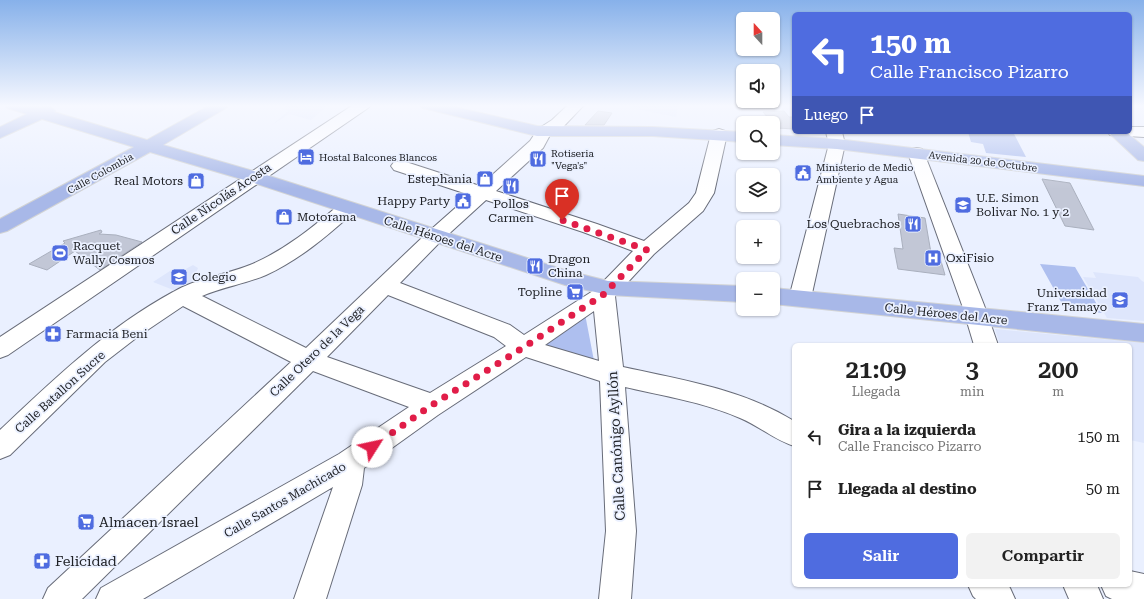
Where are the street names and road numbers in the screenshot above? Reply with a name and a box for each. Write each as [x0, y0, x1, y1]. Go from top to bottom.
street label: Avenida 20 de Octubre [928, 149, 1038, 174]
street label: Calle Colombia [65, 151, 136, 196]
street label: Calle Nicolás Acosta [168, 160, 274, 238]
street label: Calle Héroes del Acre [382, 213, 504, 265]
street label: Calle Héroes del Acre [884, 301, 1009, 327]
street label: Calle Otero de la Vega [267, 302, 367, 400]
street label: Calle Batallon Sucre [12, 348, 108, 436]
street label: Calle Canónigo Ayllón [604, 371, 628, 521]
street label: Calle Santos Machicado [222, 459, 348, 541]

